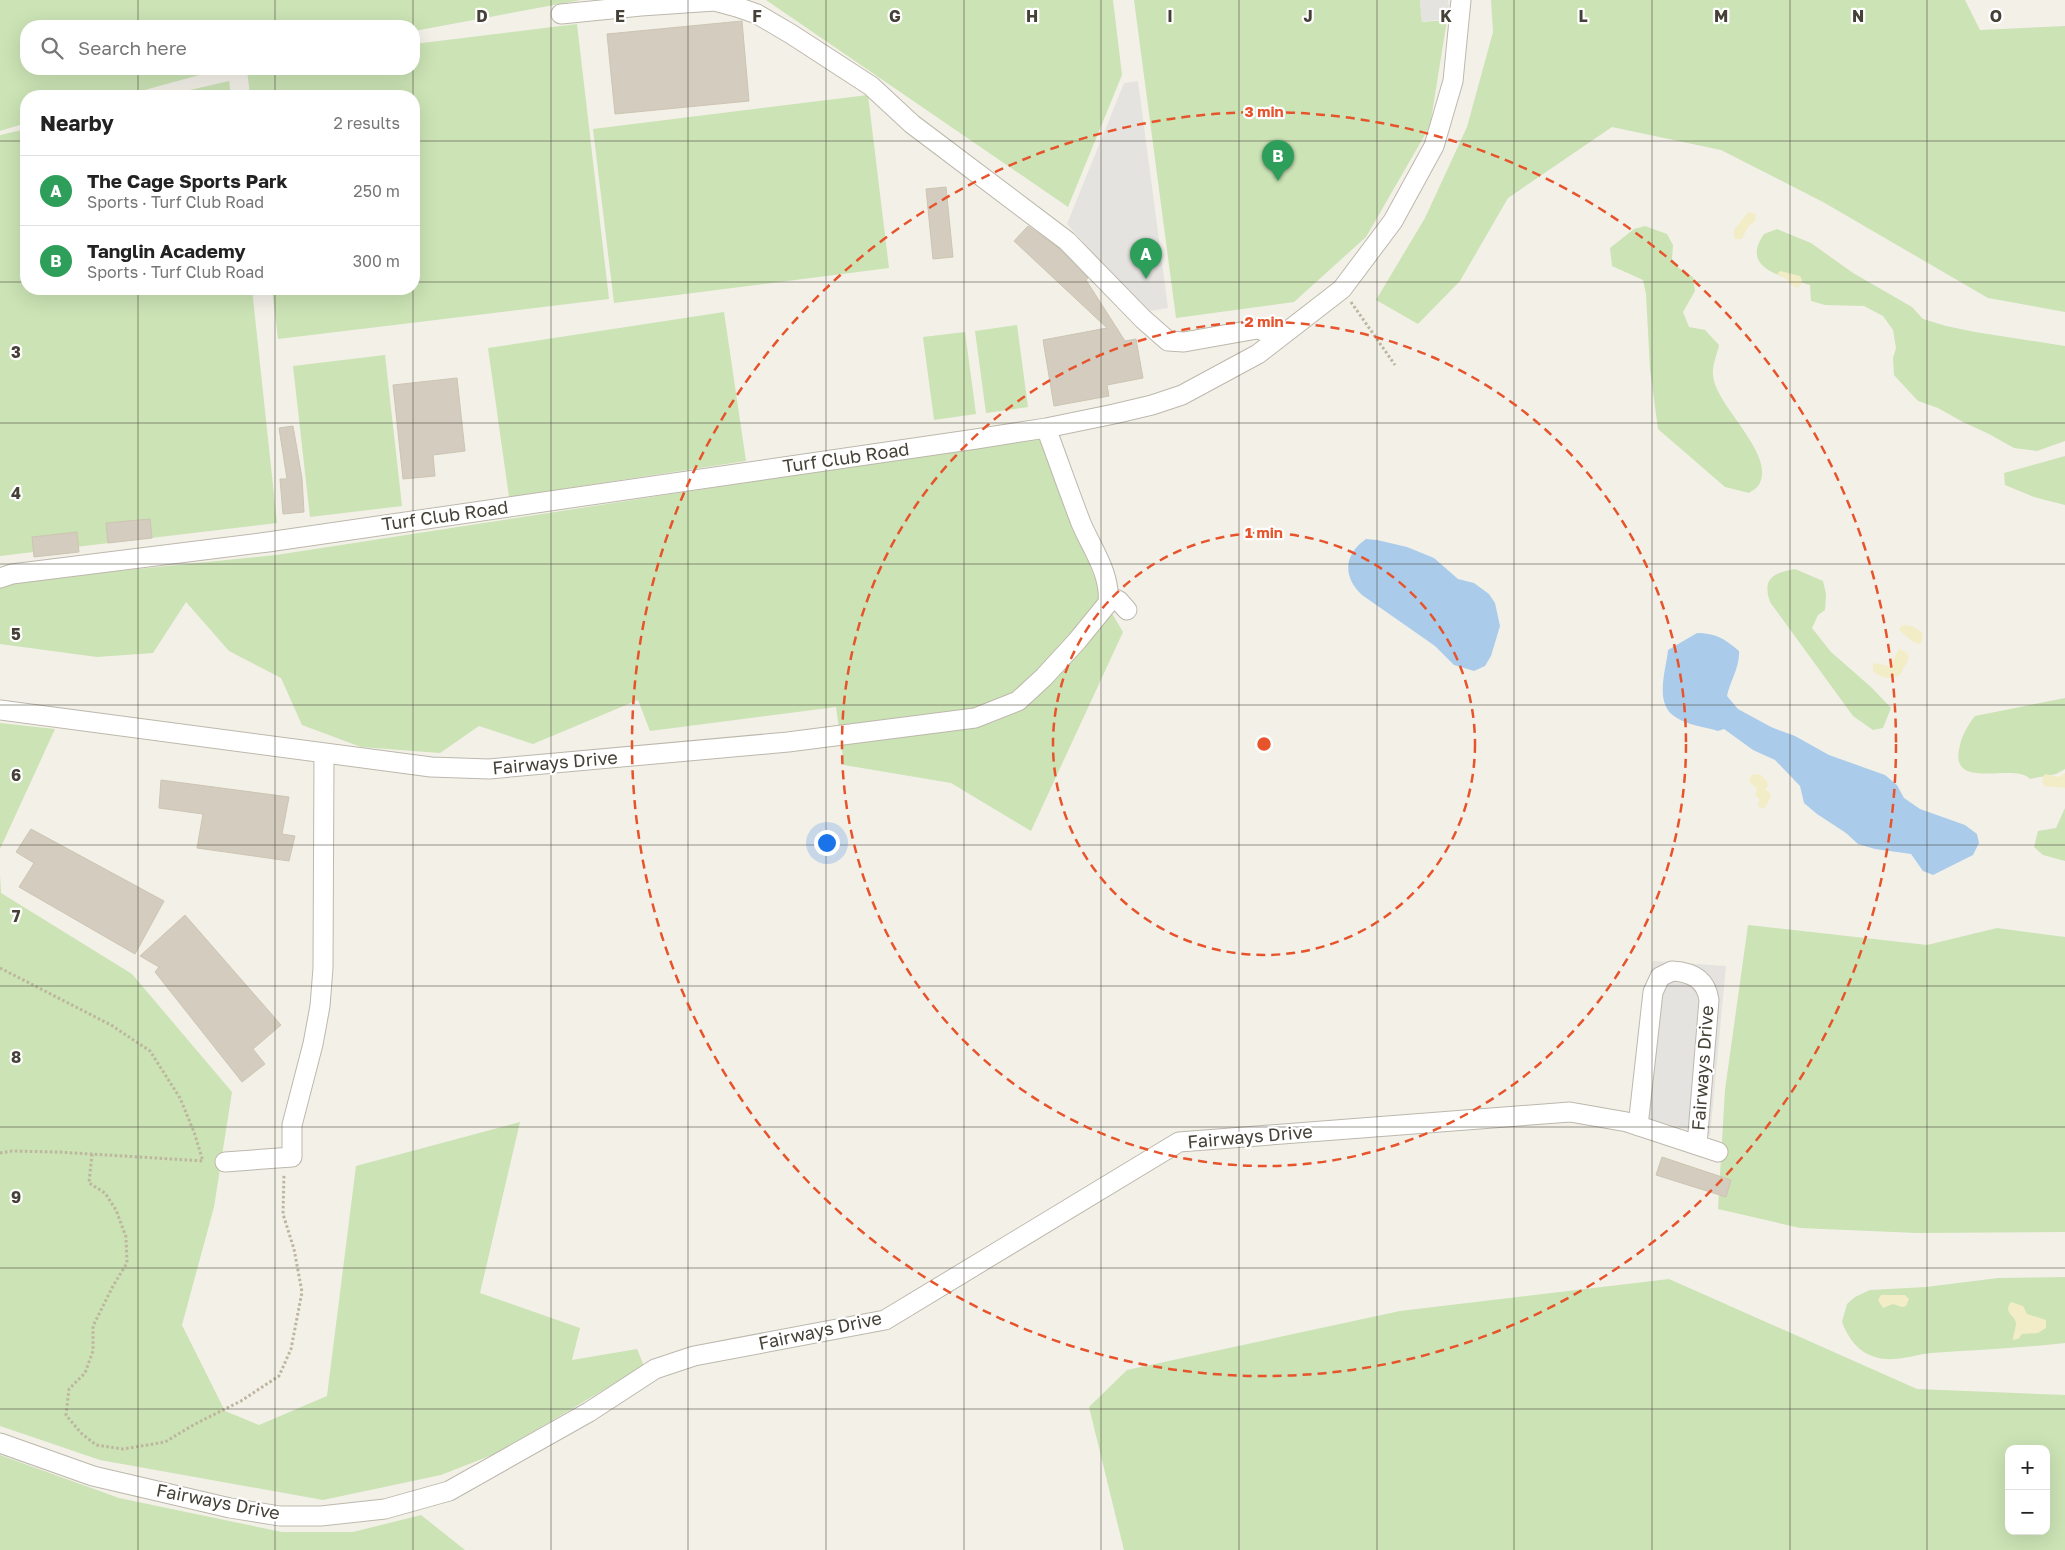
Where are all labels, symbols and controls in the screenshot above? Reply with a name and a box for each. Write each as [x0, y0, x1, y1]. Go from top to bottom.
text: D [476, 6, 488, 26]
text: E [615, 6, 625, 26]
text: F [752, 6, 762, 26]
text: G [889, 6, 901, 26]
text: H [1026, 6, 1038, 26]
text: I [1167, 6, 1173, 26]
text: J [1303, 6, 1313, 26]
text: K [1440, 6, 1452, 26]
text: L [1578, 6, 1588, 26]
text: M [1714, 6, 1728, 26]
text: N [1852, 6, 1864, 26]
text: O [1990, 6, 2002, 26]
search box [20, 20, 420, 75]
icon: search [38, 34, 66, 62]
text: Search here [78, 36, 187, 59]
text: 3 min [1244, 102, 1284, 120]
text: Nearby [40, 110, 114, 136]
text: 2 results [334, 113, 400, 133]
pin: B [1262, 140, 1294, 181]
text: The Cage Sports Park [87, 169, 287, 192]
text: A [50, 181, 62, 201]
text: 250 m [353, 181, 400, 201]
text: Sports · Turf Club Road [87, 192, 264, 212]
pin: A [1130, 238, 1162, 279]
text: Tanglin Academy [87, 239, 246, 262]
text: B [50, 251, 62, 271]
text: 300 m [353, 251, 400, 271]
text: Sports · Turf Club Road [87, 262, 264, 282]
text: 2 min [1244, 312, 1284, 330]
text: 3 [11, 342, 21, 362]
street label: Turf Club Road [781, 437, 910, 477]
text: 4 [11, 483, 21, 503]
street label: Turf Club Road [380, 495, 509, 535]
text: 1 min [1245, 523, 1283, 541]
text: 5 [11, 624, 21, 644]
centre of rings [1255, 735, 1273, 753]
street label: Fairways Drive [491, 746, 618, 778]
text: 6 [11, 765, 21, 785]
your location [814, 830, 840, 856]
text: 7 [12, 906, 21, 926]
street label: Fairways Drive [1687, 1005, 1717, 1131]
text: 8 [11, 1047, 21, 1067]
street label: Fairways Drive [1186, 1120, 1313, 1152]
text: 9 [11, 1187, 21, 1207]
street label: Fairways Drive [756, 1306, 883, 1354]
map controls [2005, 1445, 2050, 1535]
button: + [2005, 1445, 2050, 1490]
street label: Fairways Drive [155, 1478, 282, 1524]
button: − [2005, 1490, 2050, 1535]

